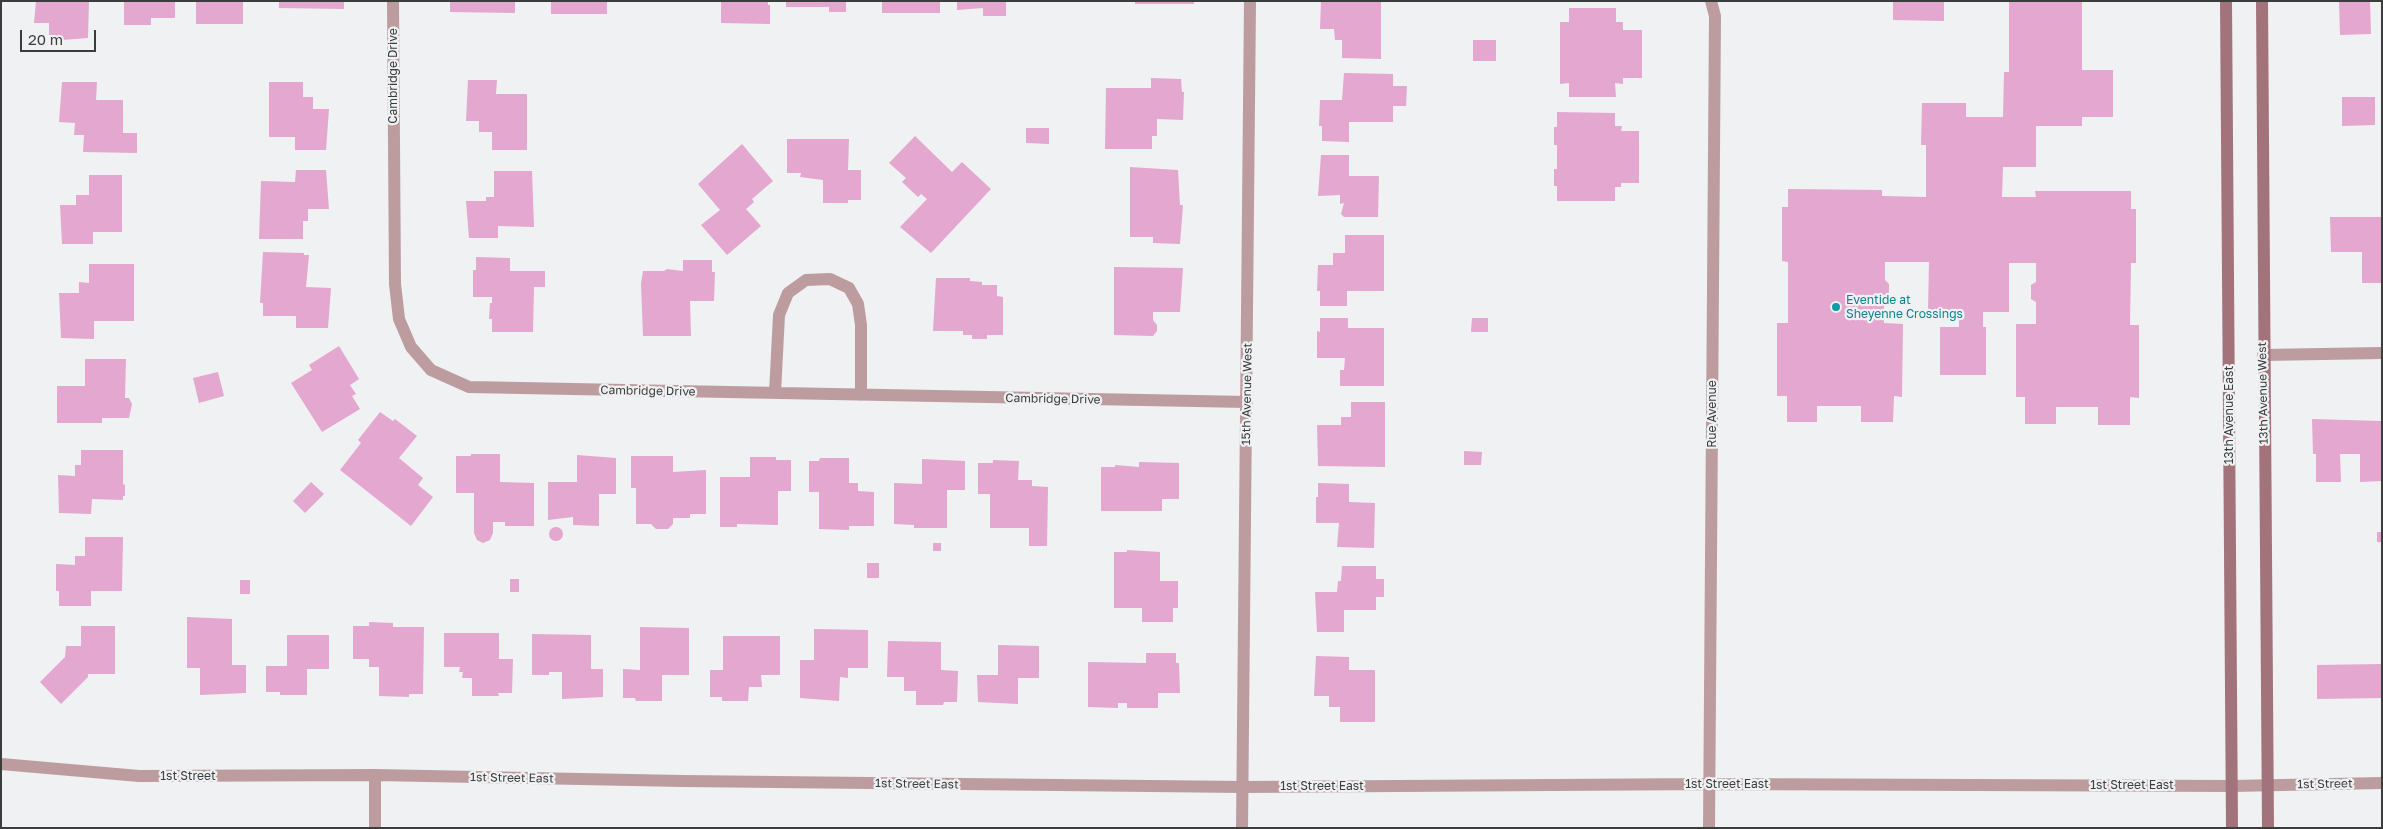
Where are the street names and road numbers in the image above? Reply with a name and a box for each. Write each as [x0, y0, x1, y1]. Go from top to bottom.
street label: Cambridge Drive [386, 28, 400, 124]
street label: 13th Avenue West [2255, 342, 2271, 444]
street label: 15th Avenue West [1239, 343, 1255, 445]
street label: 13th Avenue East [2222, 366, 2236, 464]
street label: Rue Avenue [1705, 380, 1719, 448]
street label: Cambridge Drive [600, 383, 696, 399]
street label: Cambridge Drive [1005, 391, 1101, 407]
street label: 1st Street [160, 769, 216, 783]
street label: 1st Street East [470, 770, 554, 786]
street label: 1st Street East [875, 776, 959, 792]
street label: 1st Street [2297, 776, 2353, 792]
street label: 1st Street East [1685, 777, 1769, 791]
street label: 1st Street East [2090, 778, 2174, 792]
street label: 1st Street East [1280, 779, 1364, 793]

